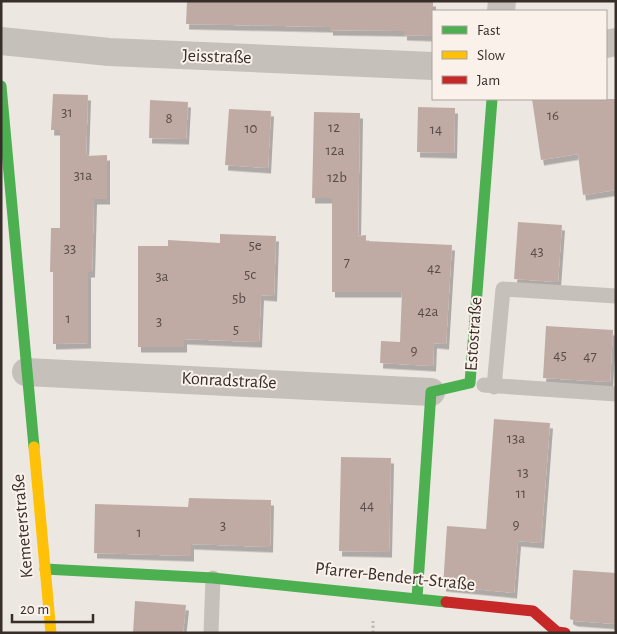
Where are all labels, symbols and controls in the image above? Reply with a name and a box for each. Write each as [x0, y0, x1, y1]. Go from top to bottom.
legend [432, 10, 607, 100]
text: Fast [477, 23, 501, 38]
street label: Jeisstraße [182, 47, 252, 67]
text: Slow [477, 48, 505, 63]
text: Jam [477, 73, 500, 88]
house number: 31 [61, 105, 73, 120]
house number: 16 [547, 108, 559, 123]
house number: 8 [165, 111, 173, 126]
house number: 12 [328, 120, 340, 135]
house number: 10 [244, 121, 258, 136]
house number: 14 [430, 122, 442, 137]
house number: 12a [326, 143, 345, 158]
house number: 31a [74, 168, 92, 183]
house number: 12b [327, 170, 347, 185]
house number: 5e [248, 238, 262, 253]
house number: 33 [64, 241, 76, 256]
house number: 43 [530, 244, 544, 259]
house number: 7 [344, 255, 350, 270]
house number: 42 [427, 261, 441, 276]
house number: 5c [244, 267, 256, 282]
house number: 3a [155, 269, 169, 284]
house number: 5b [232, 291, 246, 306]
street label: Estostraße [462, 296, 486, 372]
house number: 42a [418, 304, 439, 319]
house number: 1 [65, 311, 71, 326]
house number: 3 [156, 314, 162, 329]
house number: 5 [233, 322, 239, 337]
house number: 9 [410, 343, 418, 358]
house number: 45 [553, 348, 567, 363]
house number: 47 [583, 349, 597, 364]
street label: Konradstraße [181, 370, 277, 392]
house number: 13a [507, 431, 525, 446]
house number: 13 [517, 465, 529, 480]
street label: Kemeterstraße [9, 473, 37, 579]
house number: 11 [516, 486, 526, 501]
house number: 44 [360, 498, 374, 513]
house number: 9 [512, 517, 520, 532]
house number: 3 [220, 518, 226, 533]
house number: 1 [136, 525, 142, 540]
street label: Pfarrer-Bendert-Straße [314, 560, 476, 594]
scale bar [12, 592, 94, 624]
text: 20 m [20, 602, 49, 617]

